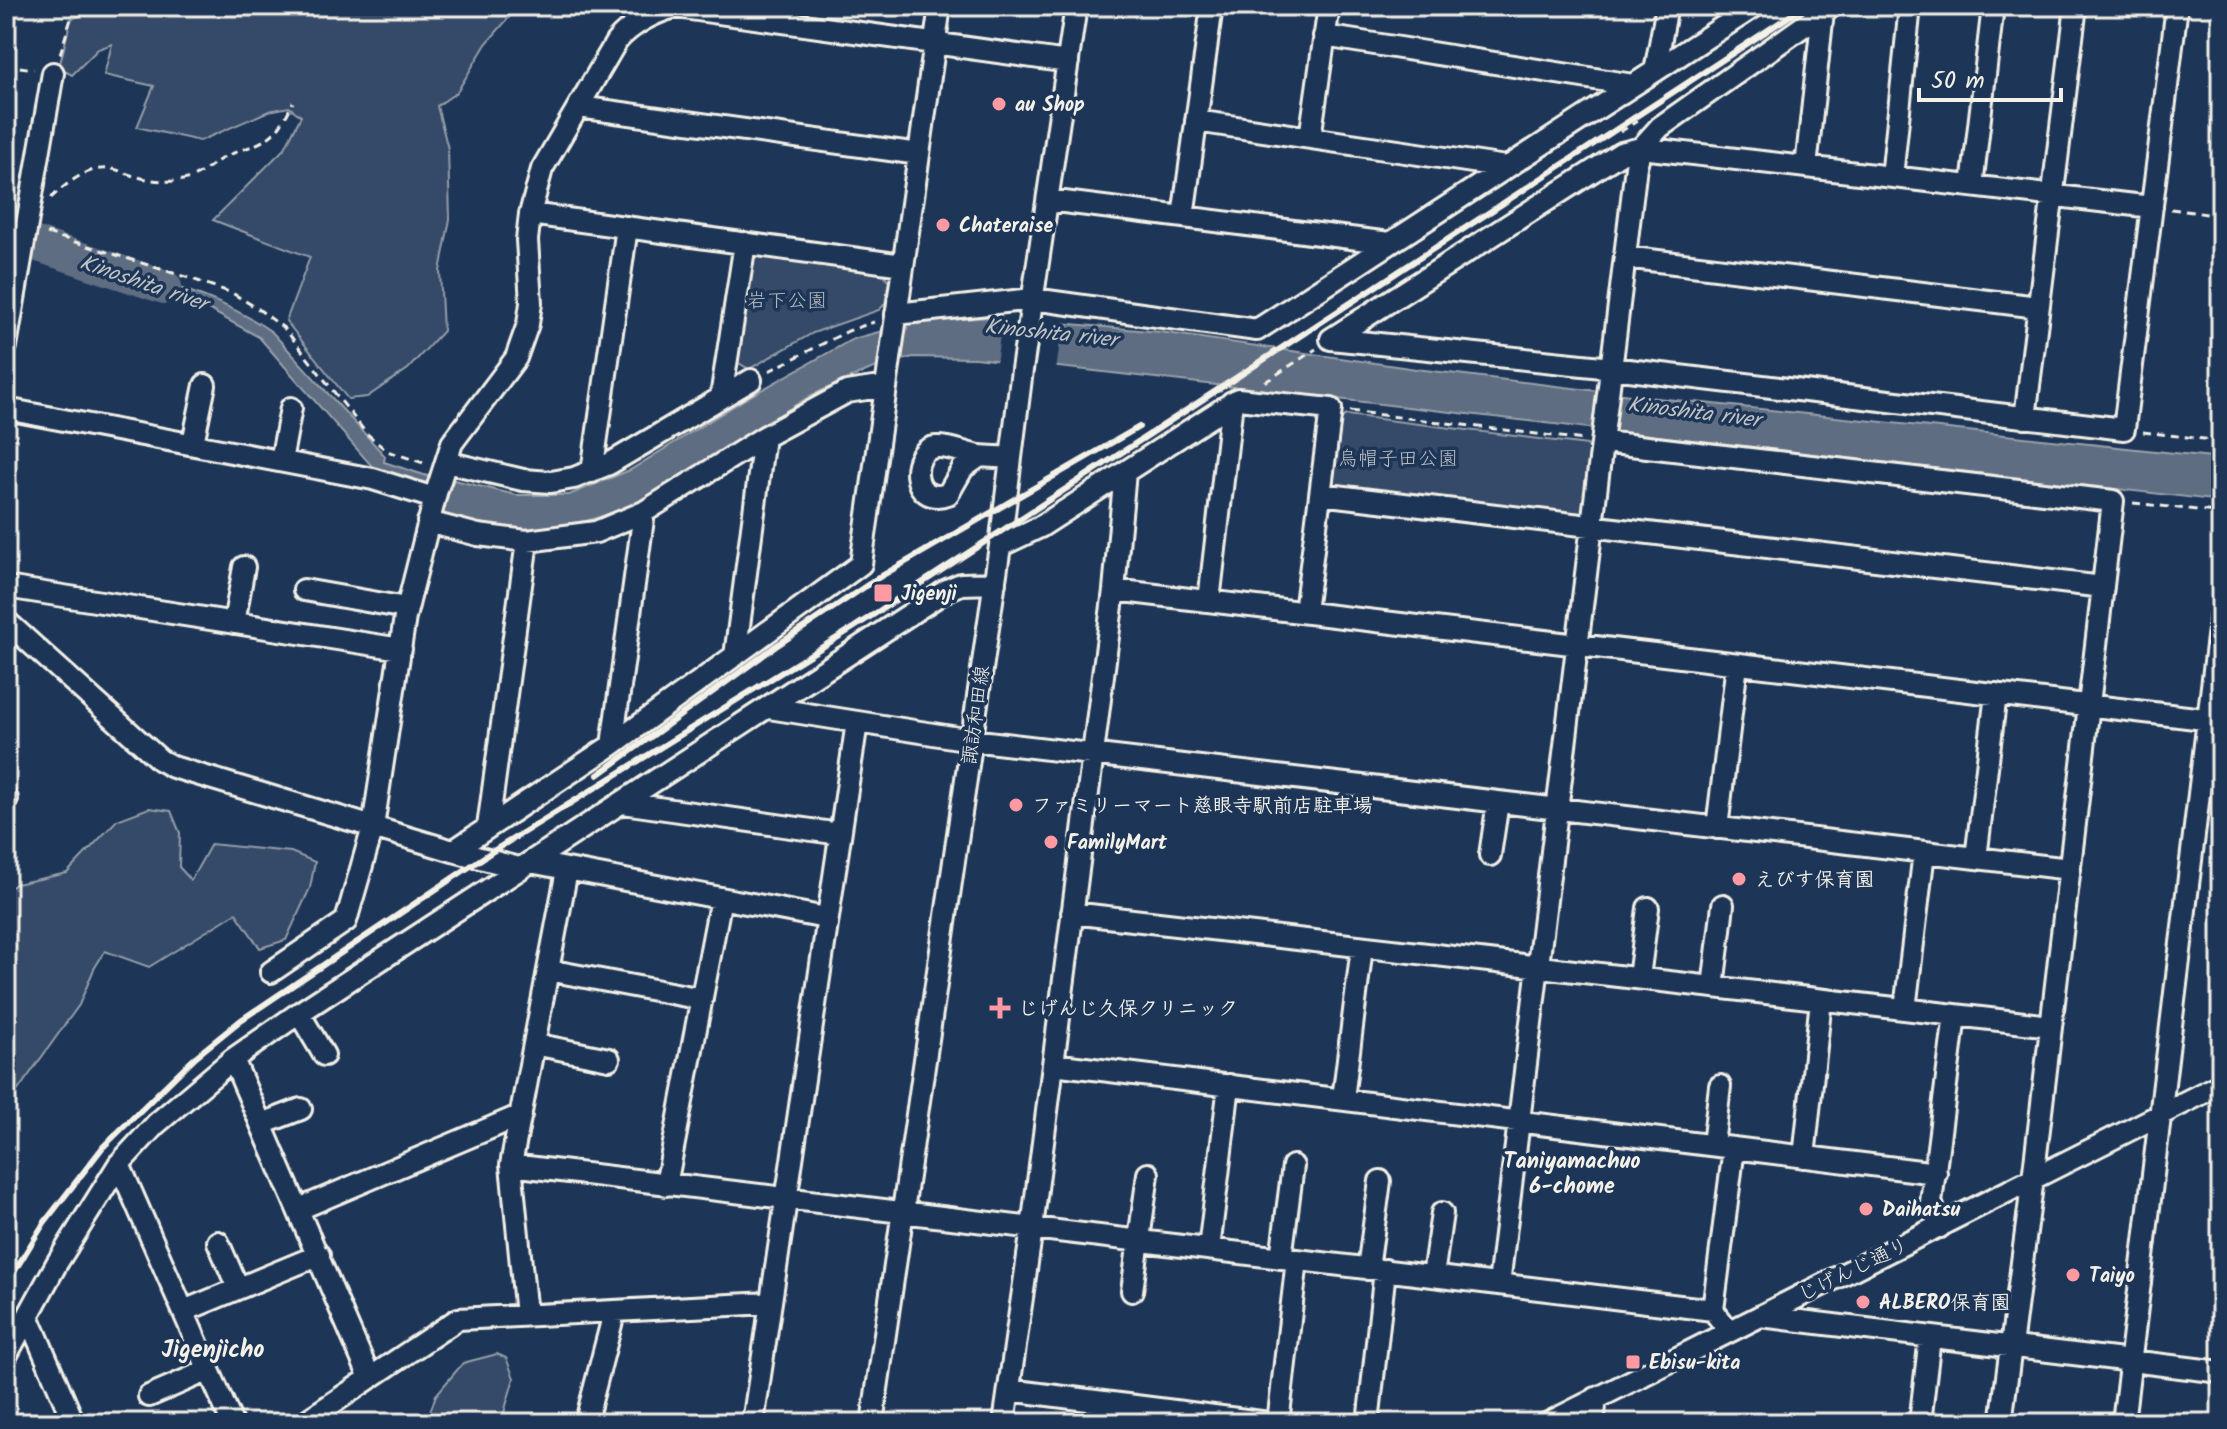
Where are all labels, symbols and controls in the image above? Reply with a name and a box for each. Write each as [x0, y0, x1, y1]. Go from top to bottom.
scale bar [1919, 52, 2061, 102]
text: 50 m [1931, 62, 1985, 101]
place label: au Shop [1015, 90, 1085, 122]
marker: au Shop [990, 95, 1008, 113]
place label: Chateraise [959, 211, 1054, 243]
marker: Chateraise [934, 216, 952, 234]
water label: Kinoshita river [75, 246, 216, 324]
park label: 岩下公園 [747, 286, 827, 318]
water label: Kinoshita river [983, 310, 1123, 359]
water label: Kinoshita river [1626, 388, 1766, 440]
park label: 烏帽子田公園 [1338, 444, 1458, 476]
place label: Jigenji [901, 579, 958, 611]
marker: Jigenji [872, 582, 894, 604]
street label: 諏訪和田線 [954, 664, 1000, 767]
place label: ファミリーマート慈眼寺駅前店駐車場 [1032, 791, 1373, 823]
marker: ファミリーマート慈眼寺駅前店駐車場 [1007, 796, 1025, 814]
place label: FamilyMart [1067, 828, 1168, 860]
marker: FamilyMart [1042, 833, 1060, 851]
place label: えびす保育園 [1755, 865, 1875, 897]
marker: えびす保育園 [1730, 870, 1748, 888]
place label: じげんじ久保クリニック [1018, 994, 1238, 1026]
marker: じげんじ久保クリニック [989, 997, 1011, 1019]
district label: Taniyamachuo 6-chome [1504, 1145, 1640, 1205]
place label: Daihatsu [1882, 1195, 1961, 1227]
marker: Daihatsu [1857, 1200, 1875, 1218]
street label: じげんじ通り [1793, 1230, 1915, 1311]
place label: Taiyo [2089, 1261, 2135, 1293]
marker: Taiyo [2064, 1266, 2082, 1284]
place label: ALBERO保育園 [1879, 1288, 2010, 1320]
marker: ALBERO保育園 [1854, 1293, 1872, 1311]
district label: Jigenjicho [161, 1331, 265, 1370]
place label: Ebisu-kita [1649, 1348, 1741, 1380]
marker: Ebisu-kita [1624, 1353, 1642, 1371]

